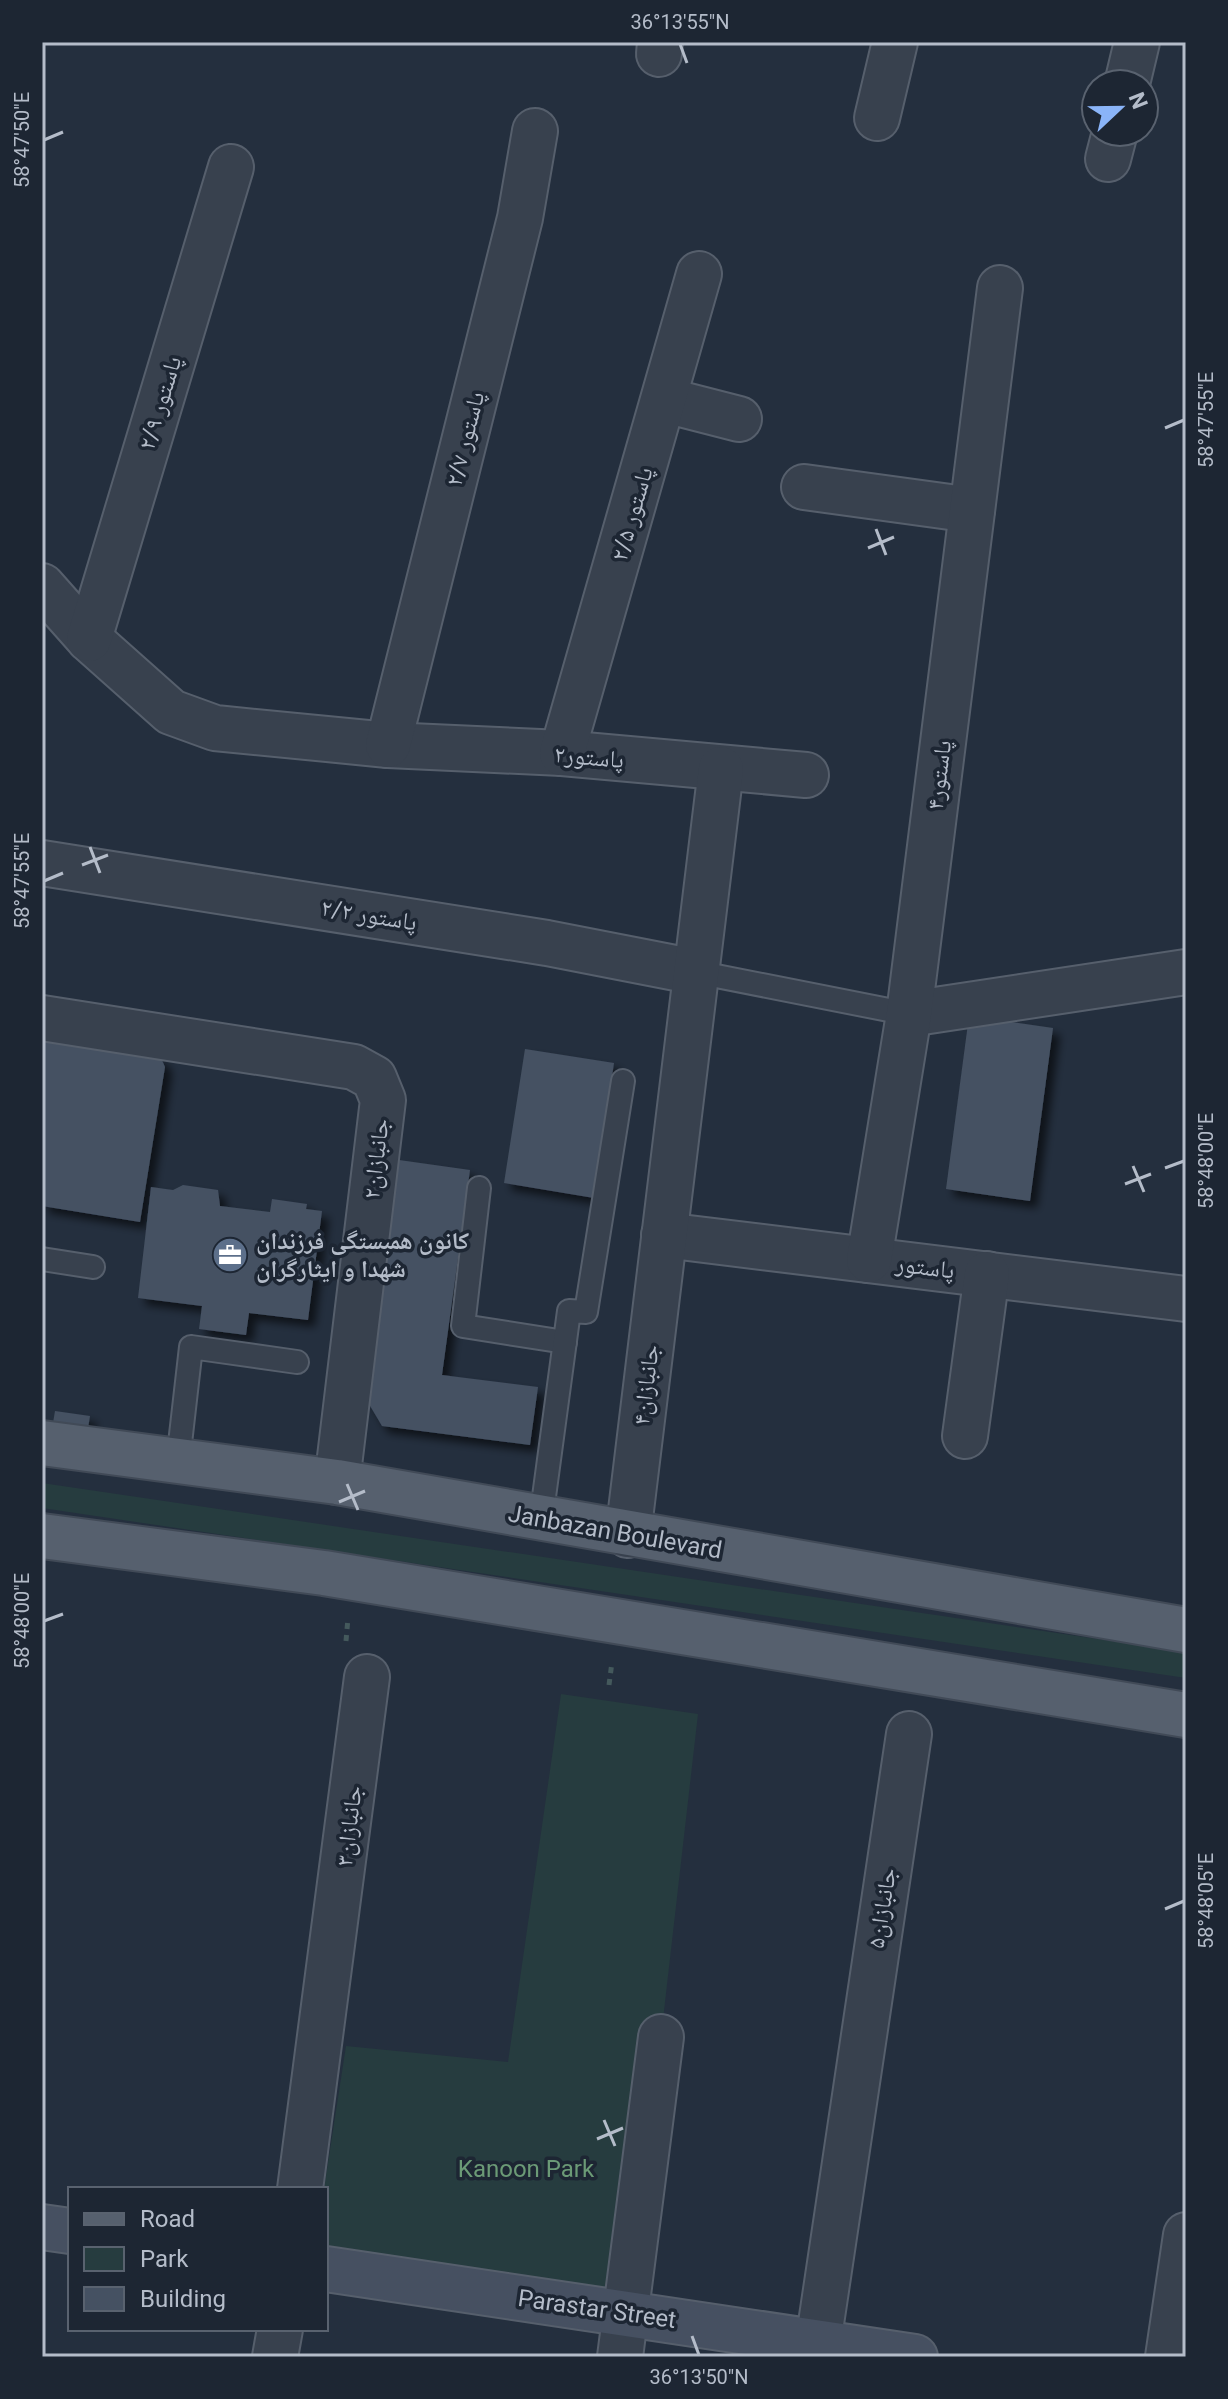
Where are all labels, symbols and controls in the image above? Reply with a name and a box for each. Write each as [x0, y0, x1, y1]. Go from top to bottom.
text: 36°13'55"N [630, 10, 730, 34]
north arrow [1080, 68, 1160, 148]
text: N [1124, 89, 1153, 113]
text: 58°47'50"E [10, 92, 34, 188]
street label: پاستور ۲/۹ [132, 353, 188, 453]
text: 58°47'55"E [1194, 372, 1218, 468]
street label: پاستور ۲/۷ [440, 389, 490, 489]
street label: پاستور ۲/۵ [605, 464, 659, 564]
street label: پاستور۴ [921, 739, 957, 811]
street label: پاستور۲ [553, 740, 625, 774]
text: 58°47'55"E [10, 833, 34, 929]
street label: پاستور ۲/۲ [319, 894, 419, 937]
text: 58°48'00"E [1194, 1113, 1218, 1209]
street label: جانبازان۲ [357, 1117, 395, 1201]
place label: کانون همبستگی فرزندان شهدا و ایثارگران [256, 1227, 469, 1283]
office icon: کانون همبستگی فرزندان شهدا و ایثارگران [211, 1236, 249, 1274]
street label: پاستور [893, 1249, 956, 1285]
street label: جانبازان۴ [627, 1343, 665, 1427]
street label: Janbazan Boulevard [506, 1499, 724, 1565]
text: 58°48'00"E [10, 1573, 34, 1669]
street label: جانبازان۳ [330, 1784, 368, 1868]
text: 58°48'05"E [1194, 1853, 1218, 1949]
street label: جانبازان۵ [862, 1866, 902, 1950]
park label: Kanoon Park [458, 2155, 595, 2183]
legend [68, 2187, 328, 2331]
text: Road [140, 2205, 195, 2233]
text: Park [140, 2245, 189, 2273]
street label: Parastar Street [516, 2284, 678, 2334]
text: Building [140, 2285, 226, 2313]
text: 36°13'50"N [649, 2365, 749, 2389]

